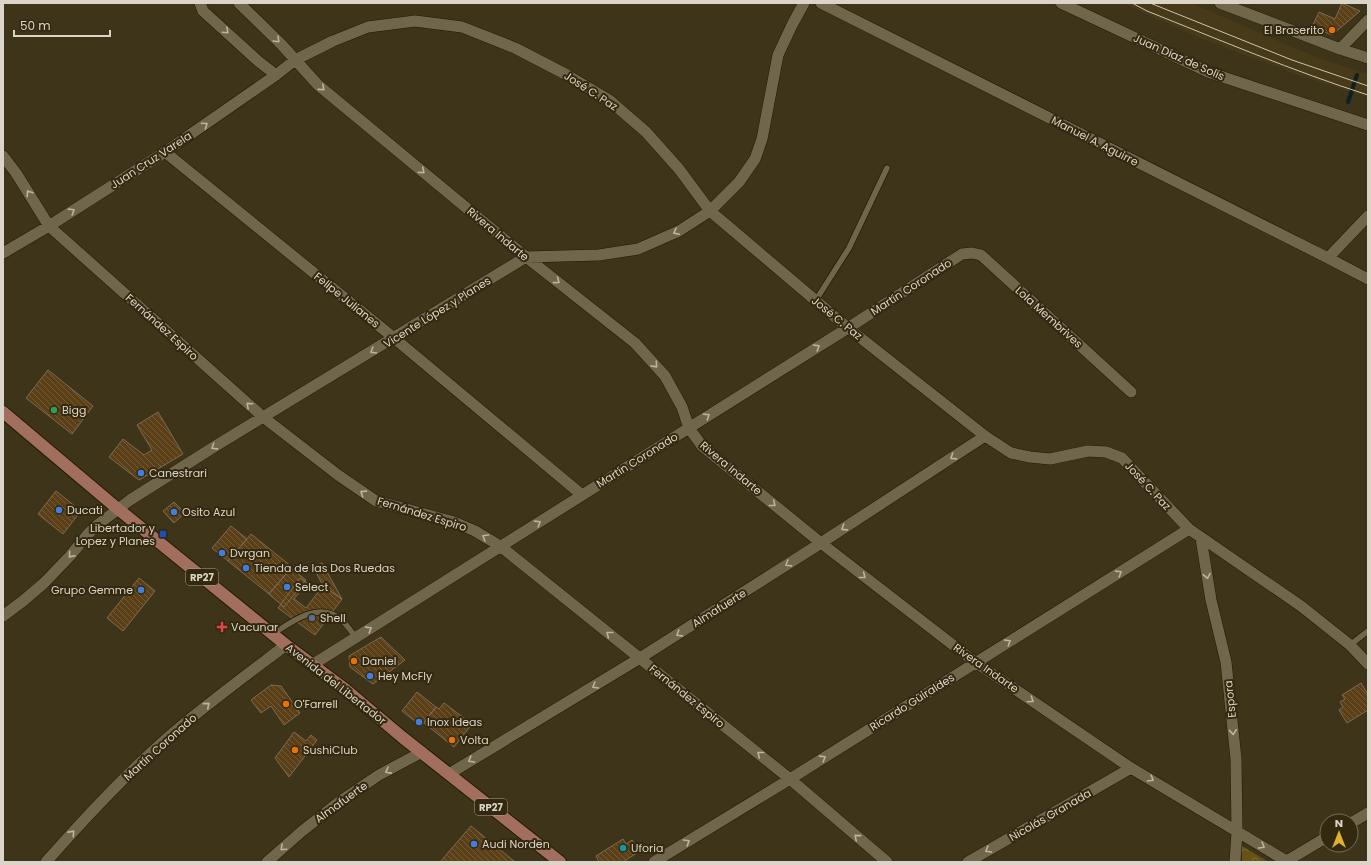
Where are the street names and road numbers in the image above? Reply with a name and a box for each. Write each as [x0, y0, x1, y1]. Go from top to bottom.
street label: Juan Díaz de Solís [1131, 30, 1227, 84]
street label: José C. Paz [561, 68, 621, 114]
street label: Manuel A. Aguirre [1049, 112, 1141, 170]
street label: Juan Cruz Varela [107, 128, 195, 192]
street label: Rivera Indarte [464, 203, 533, 265]
street label: Martín Coronado [868, 255, 954, 319]
street label: Felipe Julianes [311, 269, 383, 332]
street label: Vicente López y Planes [380, 272, 494, 352]
street label: Lola Membrives [1012, 282, 1086, 352]
street label: Fernández Espiro [122, 290, 202, 364]
street label: José C. Paz [808, 293, 866, 343]
street label: Martín Coronado [593, 428, 681, 492]
street label: Rivera Indarte [697, 437, 766, 499]
street label: José C. Paz [1121, 458, 1175, 514]
street label: Fernández Espiro [375, 493, 469, 535]
road number: RP27 [186, 569, 218, 585]
street label: Almafuerte [689, 585, 749, 631]
street label: Avenida del Libertador [282, 640, 390, 728]
street label: Rivera Indarte [950, 640, 1022, 697]
street label: Fernández Espiro [646, 661, 728, 731]
street label: Ricardo Güiraldes [866, 669, 958, 735]
street label: Espora [1220, 680, 1240, 718]
street label: Martín Coronado [120, 710, 200, 784]
street label: Almafuerte [312, 777, 371, 826]
street label: Nicolás Granada [1006, 785, 1094, 845]
road number: RP27 [475, 799, 507, 815]

